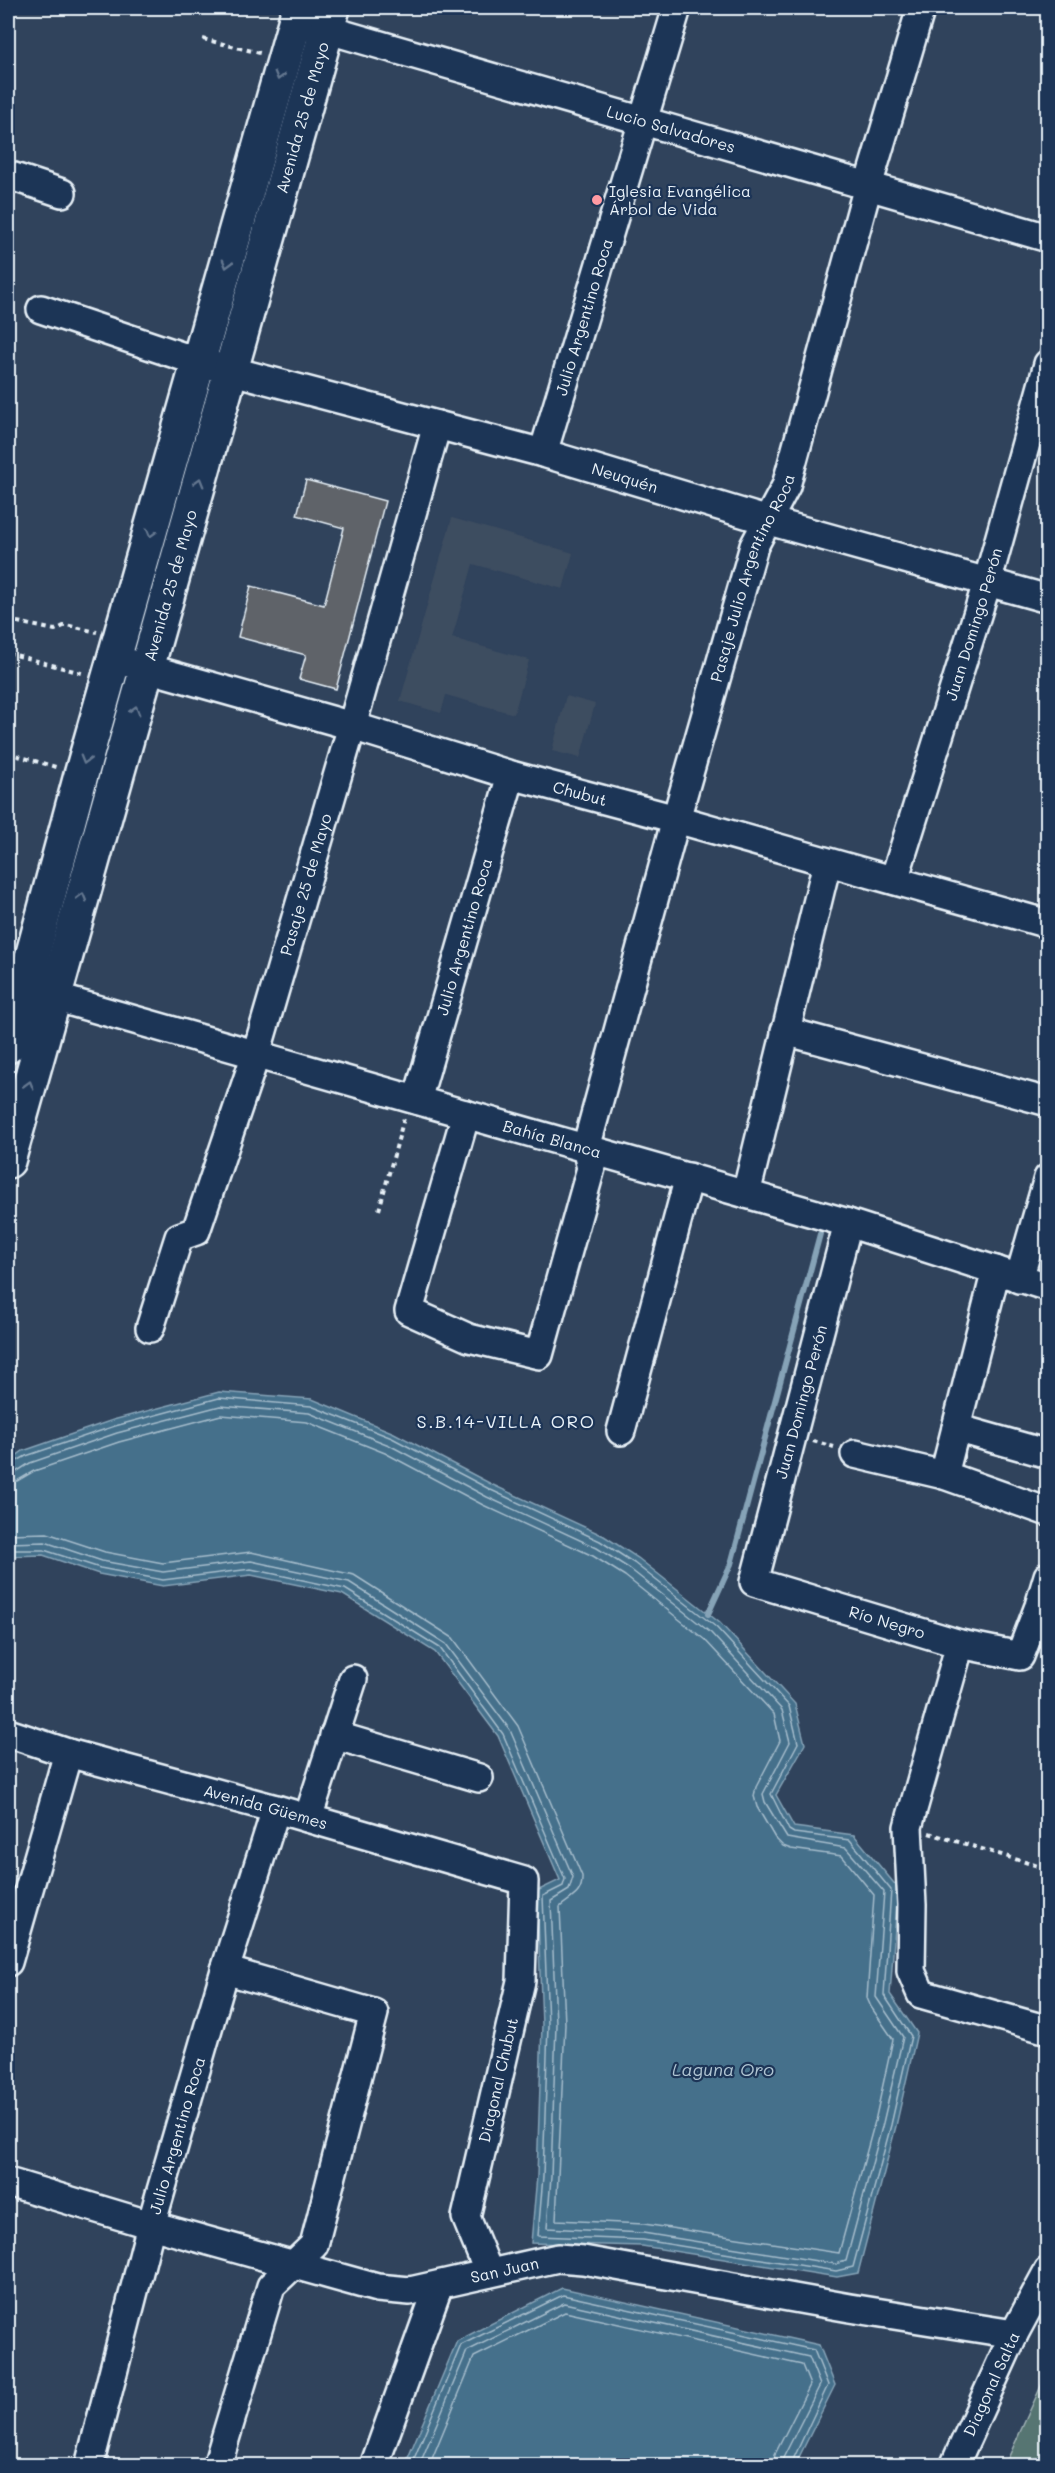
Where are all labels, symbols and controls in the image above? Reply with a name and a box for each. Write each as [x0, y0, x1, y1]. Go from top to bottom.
street label: Avenida 25 de Mayo [270, 40, 333, 195]
one-way arrow [274, 71, 287, 81]
street label: Lucio Salvadores [604, 100, 738, 157]
place label: Iglesia Evangélica Árbol de Vida [609, 180, 751, 219]
marker: Iglesia Evangélica Árbol de Vida [590, 193, 604, 207]
street label: Julio Argentino Roca [550, 236, 617, 398]
one-way arrow [222, 258, 234, 269]
street label: Neuquén [589, 457, 661, 497]
street label: Pasaje Julio Argentino Roca [705, 472, 799, 684]
one-way arrow [192, 477, 205, 487]
street label: Avenida 25 de Mayo [138, 507, 201, 663]
one-way arrow [146, 527, 158, 538]
street label: Juan Domingo Perón [940, 545, 1006, 703]
one-way arrow [128, 705, 140, 716]
one-way arrow [80, 754, 92, 765]
street label: Chubut [551, 776, 609, 810]
street label: Pasaje 25 de Mayo [274, 811, 336, 958]
street label: Julio Argentino Roca [431, 855, 496, 1018]
one-way arrow [75, 892, 87, 903]
one-way arrow [22, 1080, 34, 1091]
street label: Bahía Blanca [501, 1114, 604, 1162]
street label: Juan Domingo Perón [770, 1323, 831, 1481]
district label: S.B.14-VILLA ORO [417, 1409, 595, 1433]
street label: Río Negro [847, 1600, 928, 1643]
street label: Avenida Güemes [201, 1779, 330, 1833]
street label: Diagonal Chubut [473, 2015, 522, 2145]
street label: Julio Argentino Roca [144, 2054, 209, 2217]
water label: Laguna Oro [672, 2057, 774, 2081]
street label: San Juan [468, 2252, 541, 2287]
street label: Diagonal Salta [958, 2328, 1024, 2439]

